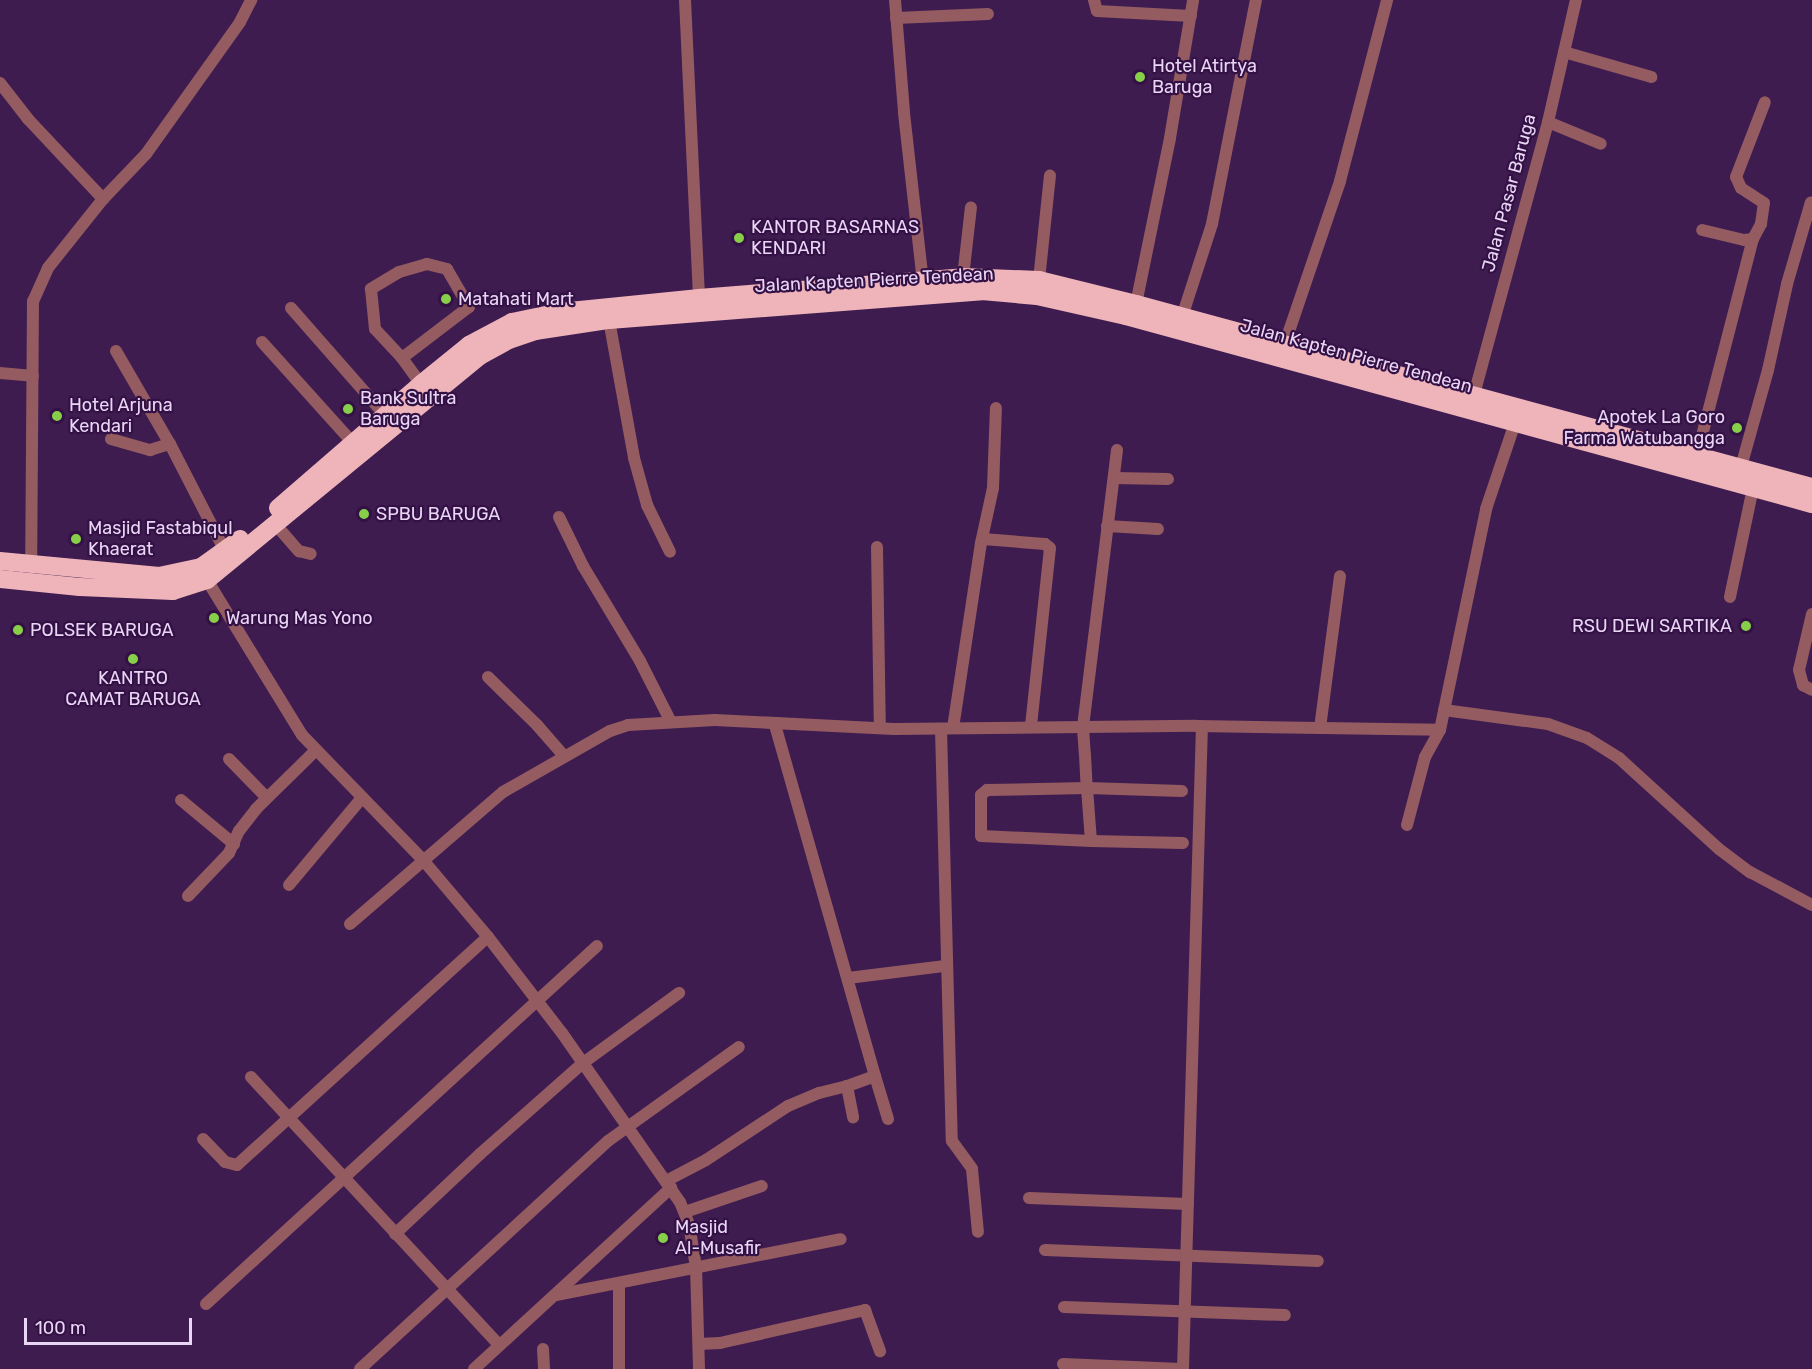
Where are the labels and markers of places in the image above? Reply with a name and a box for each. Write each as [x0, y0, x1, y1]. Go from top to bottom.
place label: Hotel Atirtya Baruga [1152, 56, 1257, 98]
marker: Hotel Atirtya Baruga [1133, 70, 1147, 84]
place label: KANTOR BASARNAS KENDARI [751, 217, 919, 260]
marker: KANTOR BASARNAS KENDARI [732, 231, 746, 245]
place label: Matahati Mart [458, 288, 574, 310]
marker: Matahati Mart [439, 292, 453, 306]
place label: Bank Sultra Baruga [360, 388, 457, 430]
place label: Hotel Arjuna Kendari [69, 395, 173, 438]
marker: Bank Sultra Baruga [341, 402, 355, 416]
place label: Apotek La Goro Farma Watubangga [1563, 407, 1725, 450]
marker: Hotel Arjuna Kendari [50, 409, 64, 423]
marker: Apotek La Goro Farma Watubangga [1730, 421, 1744, 435]
place label: SPBU BARUGA [376, 503, 500, 525]
marker: SPBU BARUGA [357, 507, 371, 521]
place label: Masjid Fastabiqul Khaerat [88, 518, 233, 560]
marker: Masjid Fastabiqul Khaerat [69, 532, 83, 546]
place label: Warung Mas Yono [226, 607, 373, 629]
marker: Warung Mas Yono [207, 611, 221, 625]
place label: RSU DEWI SARTIKA [1572, 615, 1732, 637]
marker: RSU DEWI SARTIKA [1737, 617, 1755, 635]
place label: POLSEK BARUGA [30, 619, 174, 641]
marker: POLSEK BARUGA [11, 623, 25, 637]
marker: KANTRO CAMAT BARUGA [126, 652, 140, 666]
place label: KANTRO CAMAT BARUGA [65, 668, 201, 710]
place label: Masjid Al-Musafir [675, 1217, 761, 1260]
marker: Masjid Al-Musafir [656, 1231, 670, 1245]

